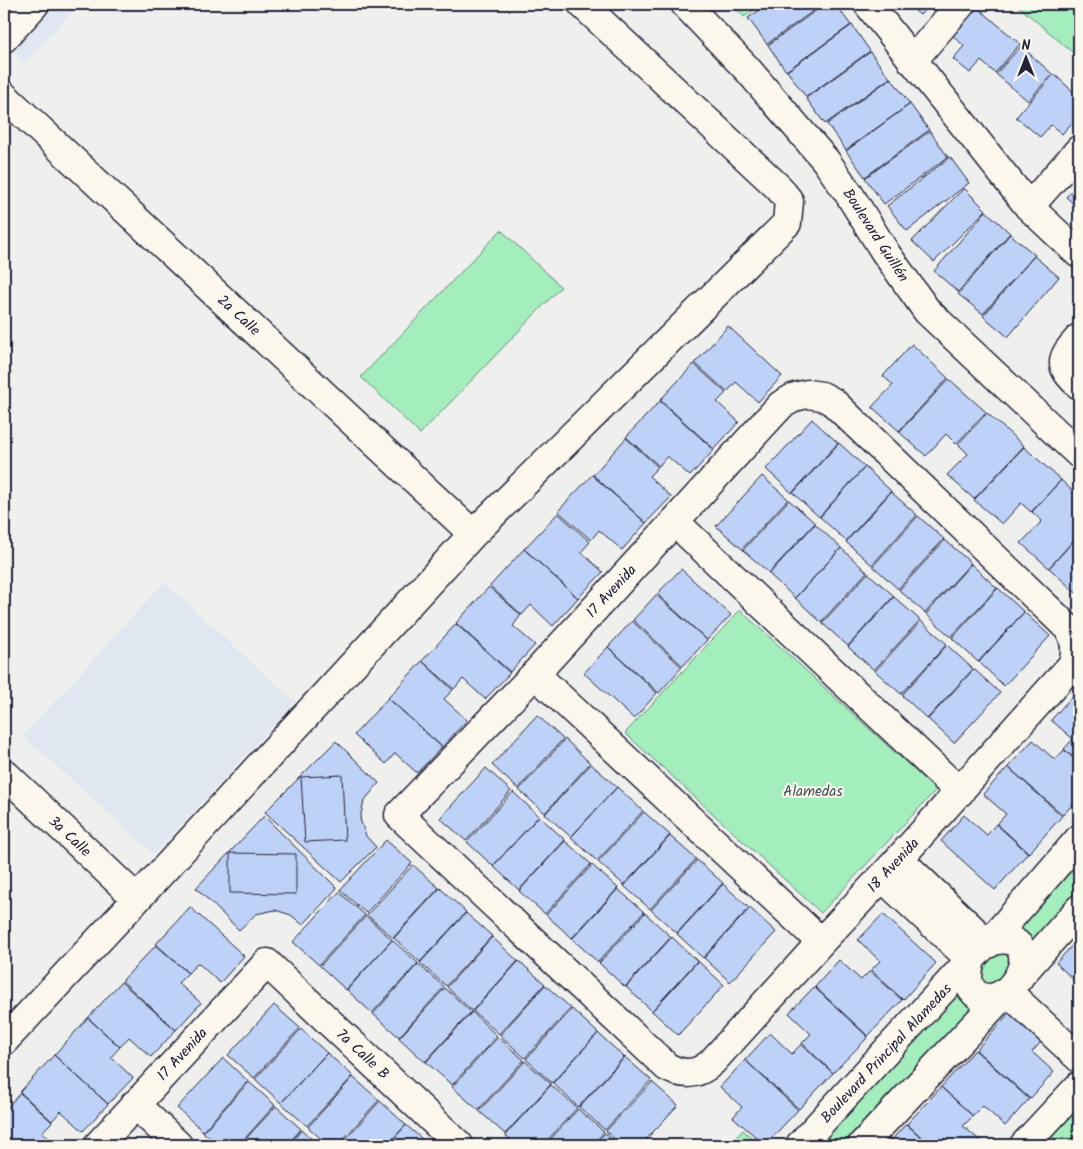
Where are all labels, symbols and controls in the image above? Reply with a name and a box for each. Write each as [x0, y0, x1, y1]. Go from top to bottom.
north arrow [1000, 32, 1050, 82]
text: N [1022, 35, 1031, 57]
street label: Boulevard Guillén [836, 184, 915, 287]
street label: 2a Calle [211, 289, 266, 342]
street label: 17 Avenida [580, 559, 643, 624]
park label: Alamedas [783, 780, 843, 804]
street label: 3a Calle [42, 810, 97, 863]
street label: 18 Avenida [862, 833, 926, 899]
street label: Boulevard Principal Alamedas [815, 978, 959, 1129]
street label: 17 Avenida [151, 1022, 214, 1087]
street label: 7a Calle B [330, 1024, 395, 1086]

